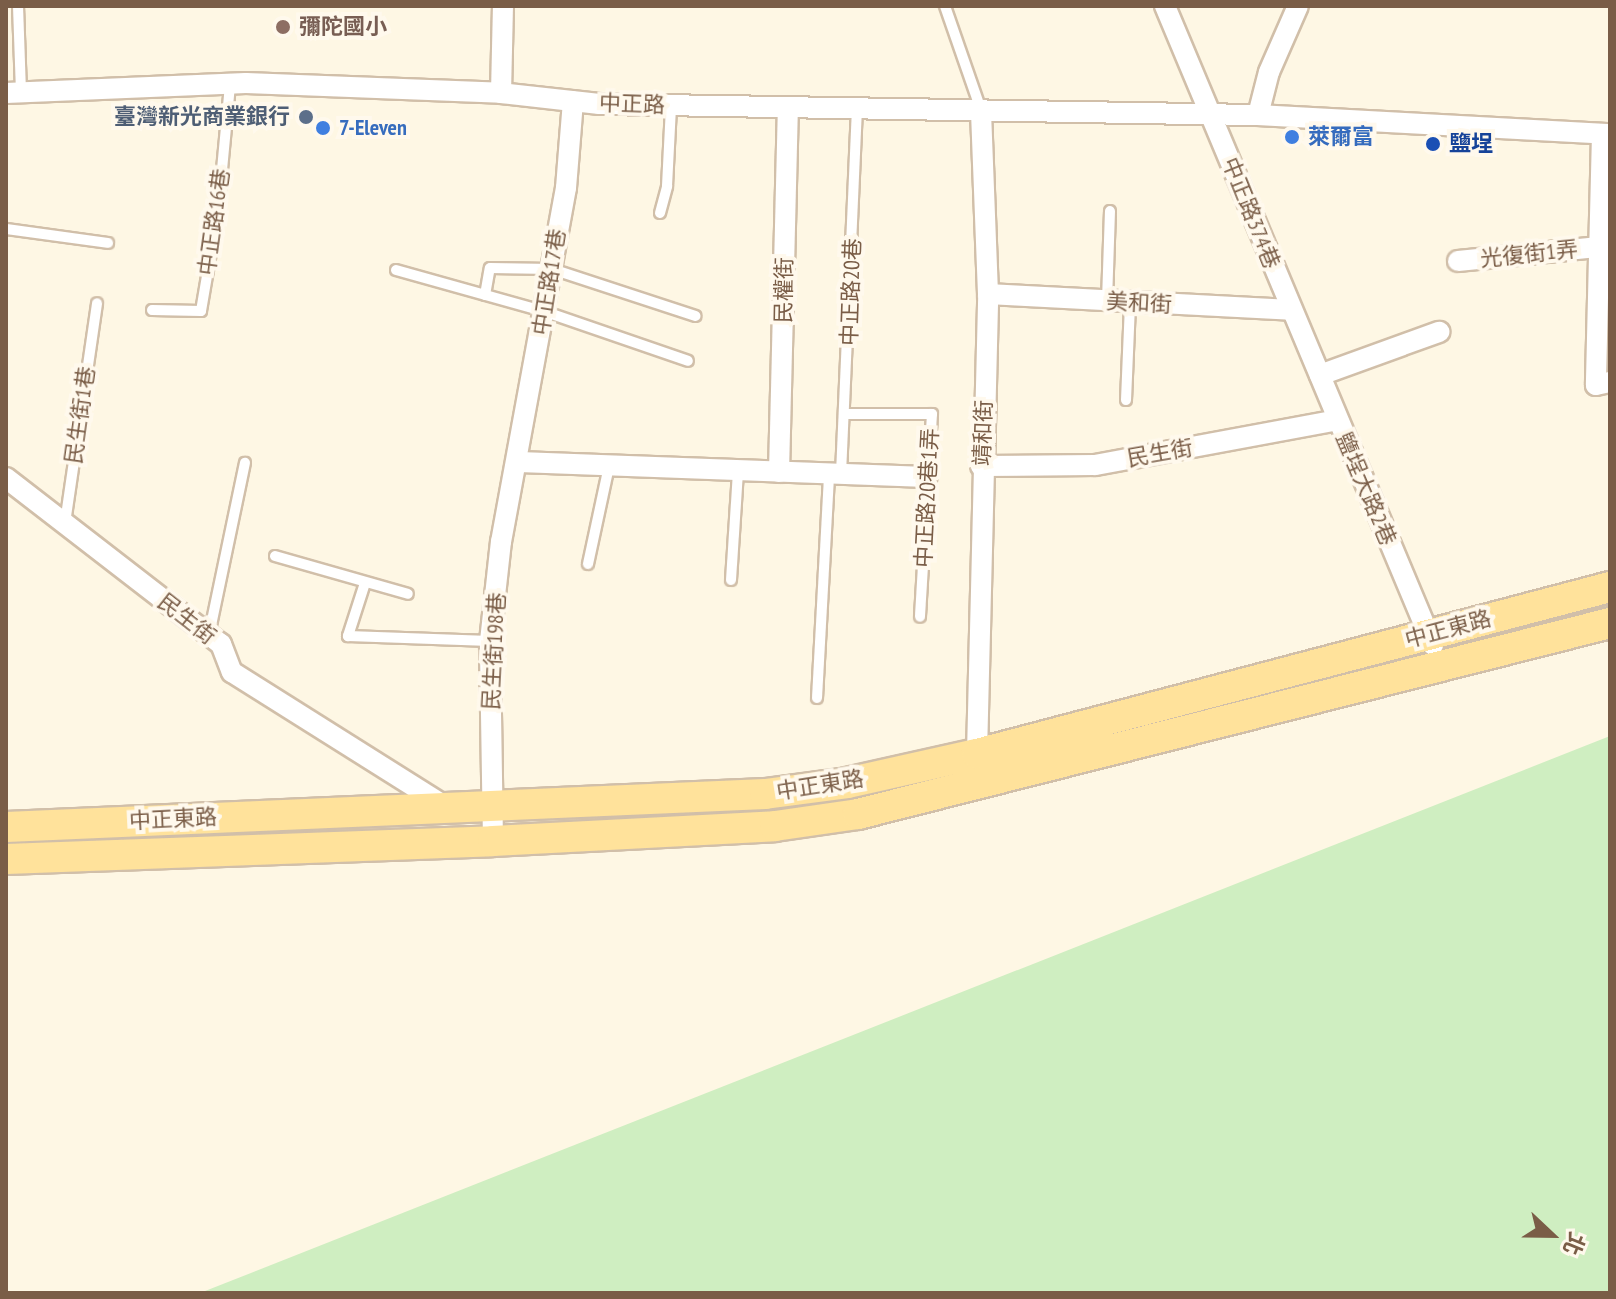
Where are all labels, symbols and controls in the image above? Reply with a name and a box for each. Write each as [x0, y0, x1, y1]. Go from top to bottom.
place label: 彌陀國小 [299, 14, 387, 40]
marker: 彌陀國小 [274, 18, 292, 36]
street label: 中正路 [599, 90, 665, 118]
place label: 臺灣新光商業銀行 [114, 104, 290, 130]
marker: 臺灣新光商業銀行 [297, 108, 315, 126]
place label: 7-Eleven [339, 115, 407, 141]
marker: 7-Eleven [314, 119, 332, 137]
place label: 萊爾富 [1308, 124, 1374, 150]
marker: 萊爾富 [1283, 128, 1301, 146]
place label: 鹽埕 [1449, 131, 1493, 157]
marker: 鹽埕 [1424, 135, 1442, 153]
street label: 中正路374巷 [1217, 153, 1285, 273]
street label: 中正路16巷 [193, 167, 235, 277]
street label: 中正路17巷 [528, 227, 570, 337]
street label: 光復街1弄 [1479, 236, 1579, 272]
street label: 中正路20巷 [836, 238, 866, 346]
street label: 民權街 [770, 257, 798, 323]
street label: 美和街 [1105, 288, 1173, 318]
street label: 民生街1巷 [60, 365, 100, 465]
street label: 靖和街 [969, 400, 997, 466]
street label: 中正路20巷1弄 [910, 428, 944, 568]
street label: 鹽埕大路2巷 [1330, 429, 1402, 549]
street label: 民生街 [1125, 434, 1195, 472]
street label: 民生街 [153, 588, 221, 650]
street label: 民生街198巷 [478, 592, 510, 710]
street label: 中正東路 [1402, 605, 1494, 653]
street label: 中正東路 [774, 765, 866, 805]
street label: 中正東路 [128, 804, 218, 834]
north arrow [1512, 1195, 1592, 1275]
text: 北 [1557, 1229, 1591, 1259]

